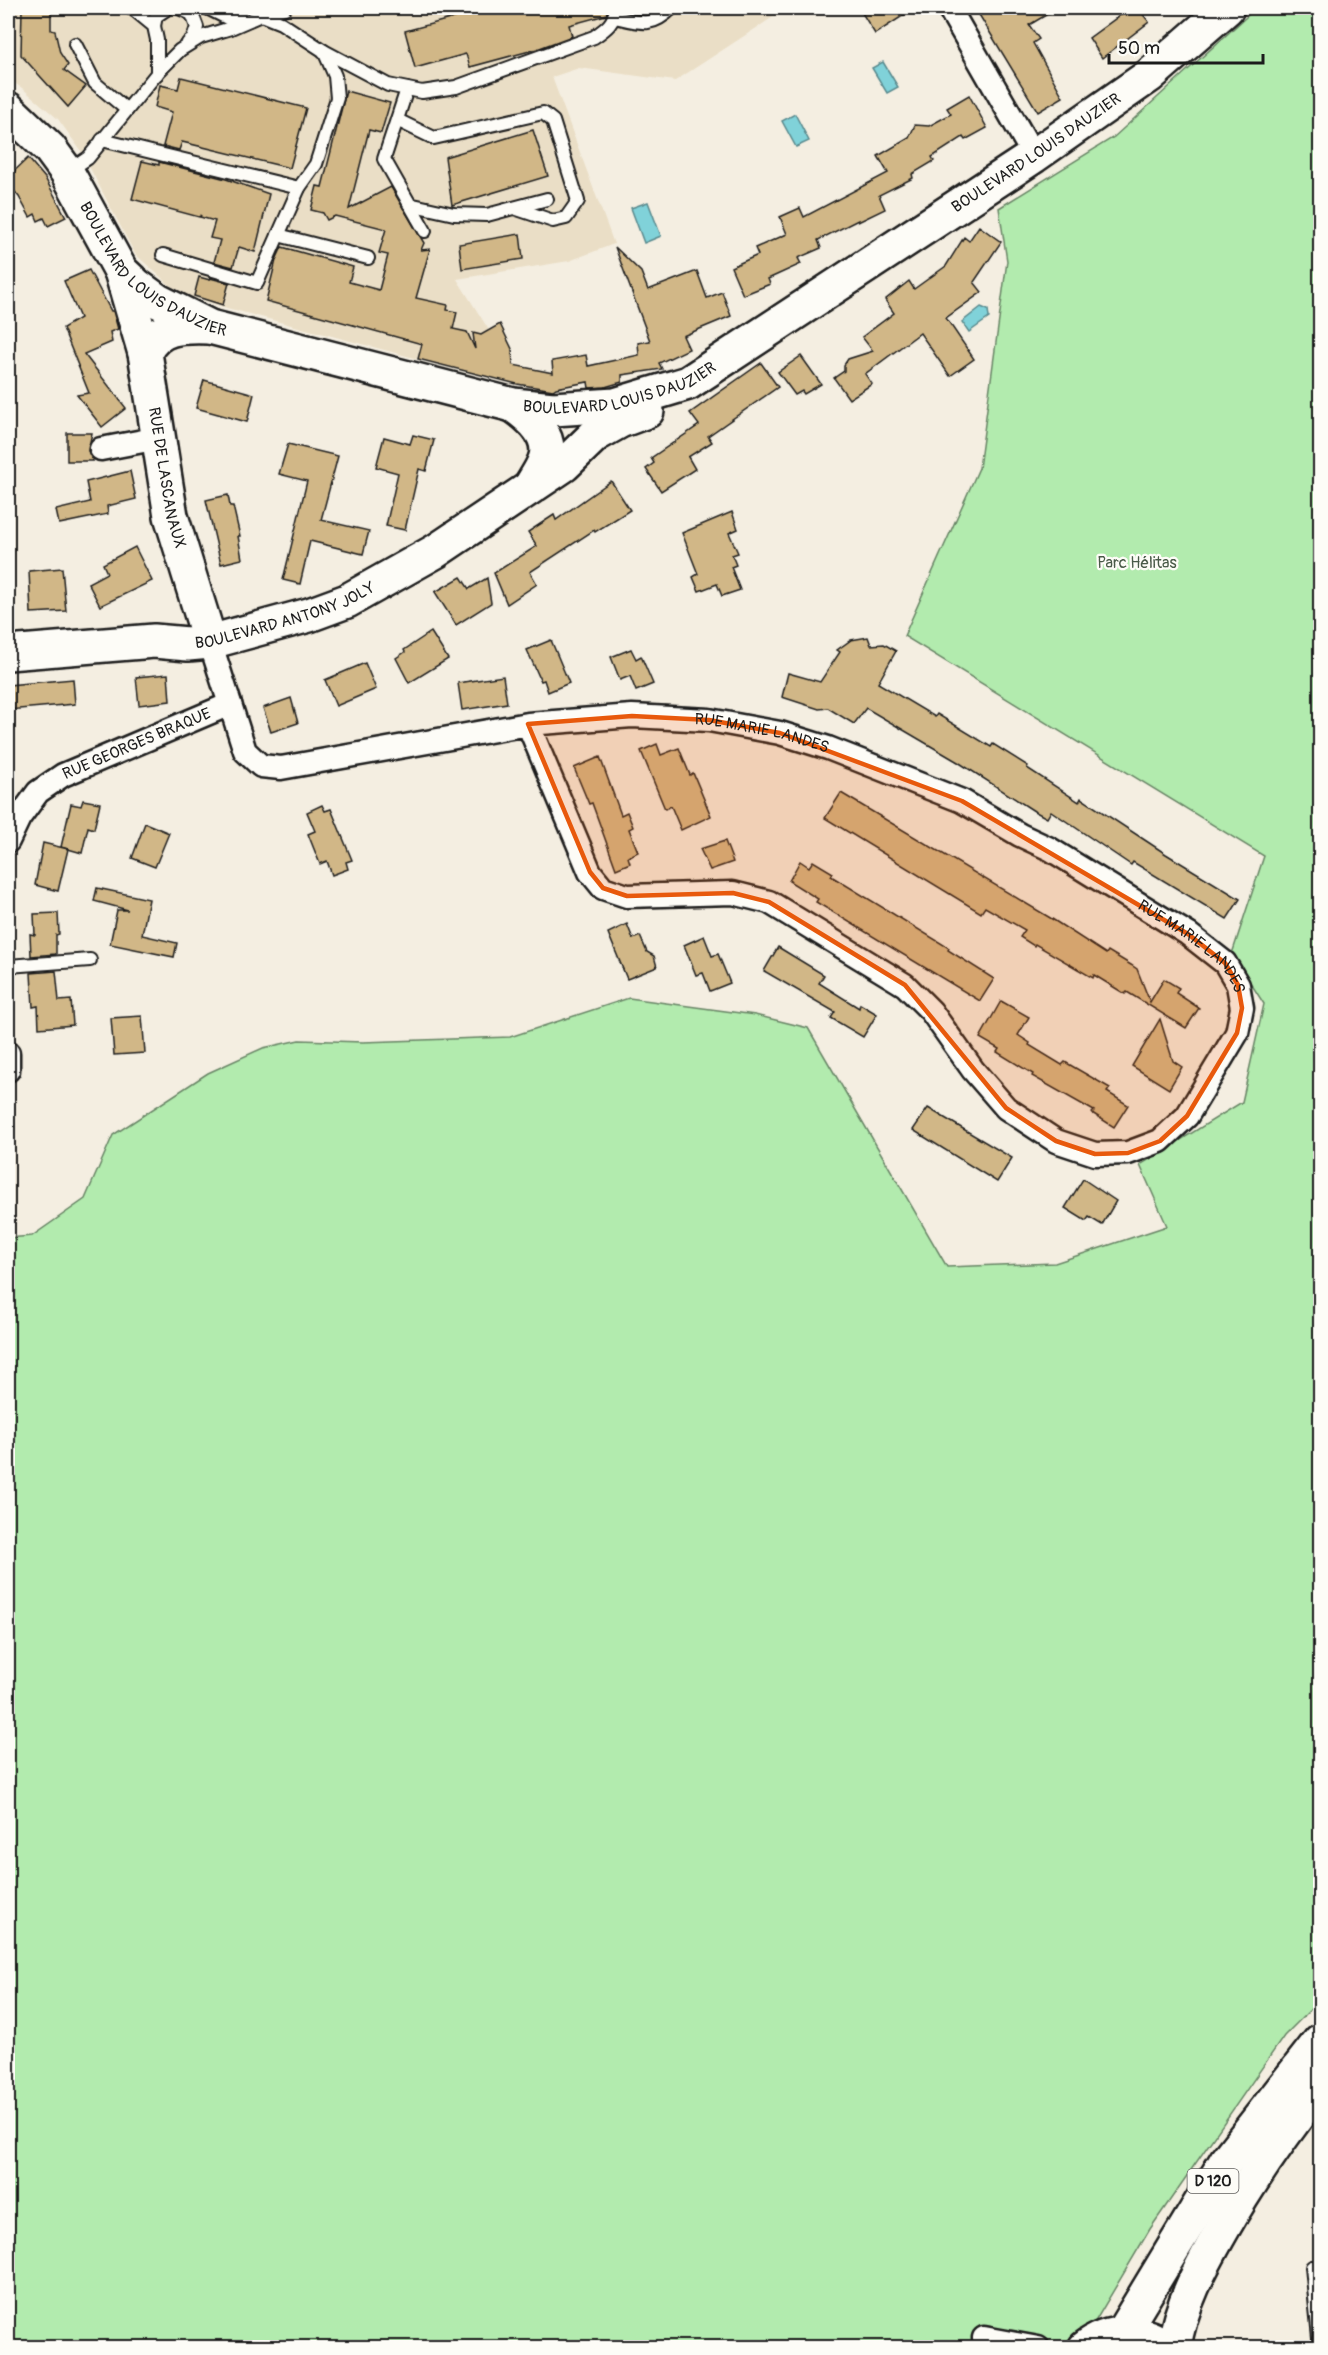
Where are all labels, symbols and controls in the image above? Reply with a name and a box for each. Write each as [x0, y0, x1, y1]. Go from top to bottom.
scale bar [1109, 27, 1264, 65]
text: 50 m [1118, 37, 1160, 60]
street label: BOULEVARD LOUIS DAUZIER [948, 89, 1125, 217]
street label: BOULEVARD LOUIS DAUZIER [75, 198, 229, 341]
street label: BOULEVARD LOUIS DAUZIER [522, 357, 720, 419]
street label: RUE DE LASCANAUX [144, 406, 190, 551]
park label: Parc Hélitas [1097, 553, 1177, 573]
street label: BOULEVARD ANTONY JOLY [194, 577, 379, 653]
street label: RUE GEORGES BRAQUE [60, 703, 214, 784]
street label: RUE MARIE LANDES [694, 709, 831, 758]
street label: RUE MARIE LANDES [1134, 895, 1249, 994]
road number: D 120 [1188, 2169, 1238, 2193]

